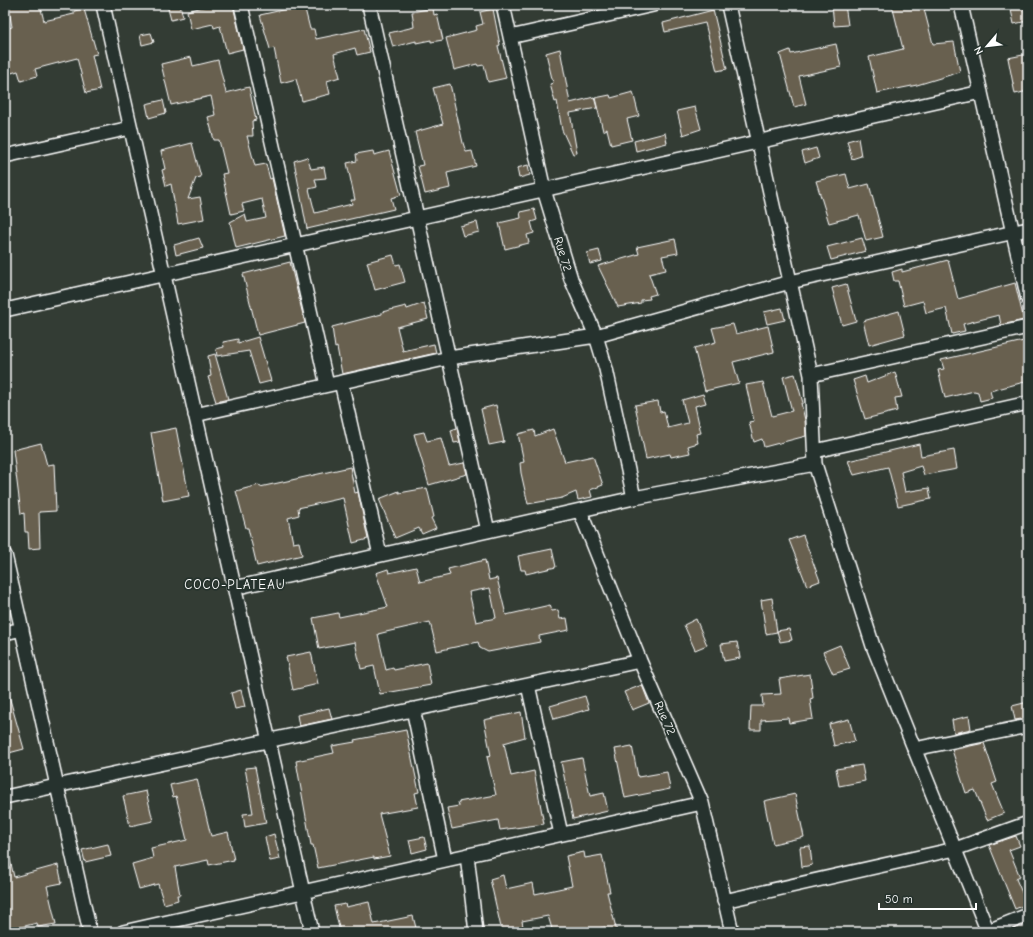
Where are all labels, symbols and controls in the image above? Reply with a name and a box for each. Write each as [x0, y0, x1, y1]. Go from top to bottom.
north arrow [967, 26, 1007, 66]
text: N [971, 44, 986, 57]
street label: Rue 72 [551, 235, 575, 273]
district label: COCO-PLATEAU [184, 577, 286, 592]
street label: Rue 72 [651, 699, 679, 737]
scale bar [879, 885, 976, 911]
text: 50 m [885, 892, 913, 906]

